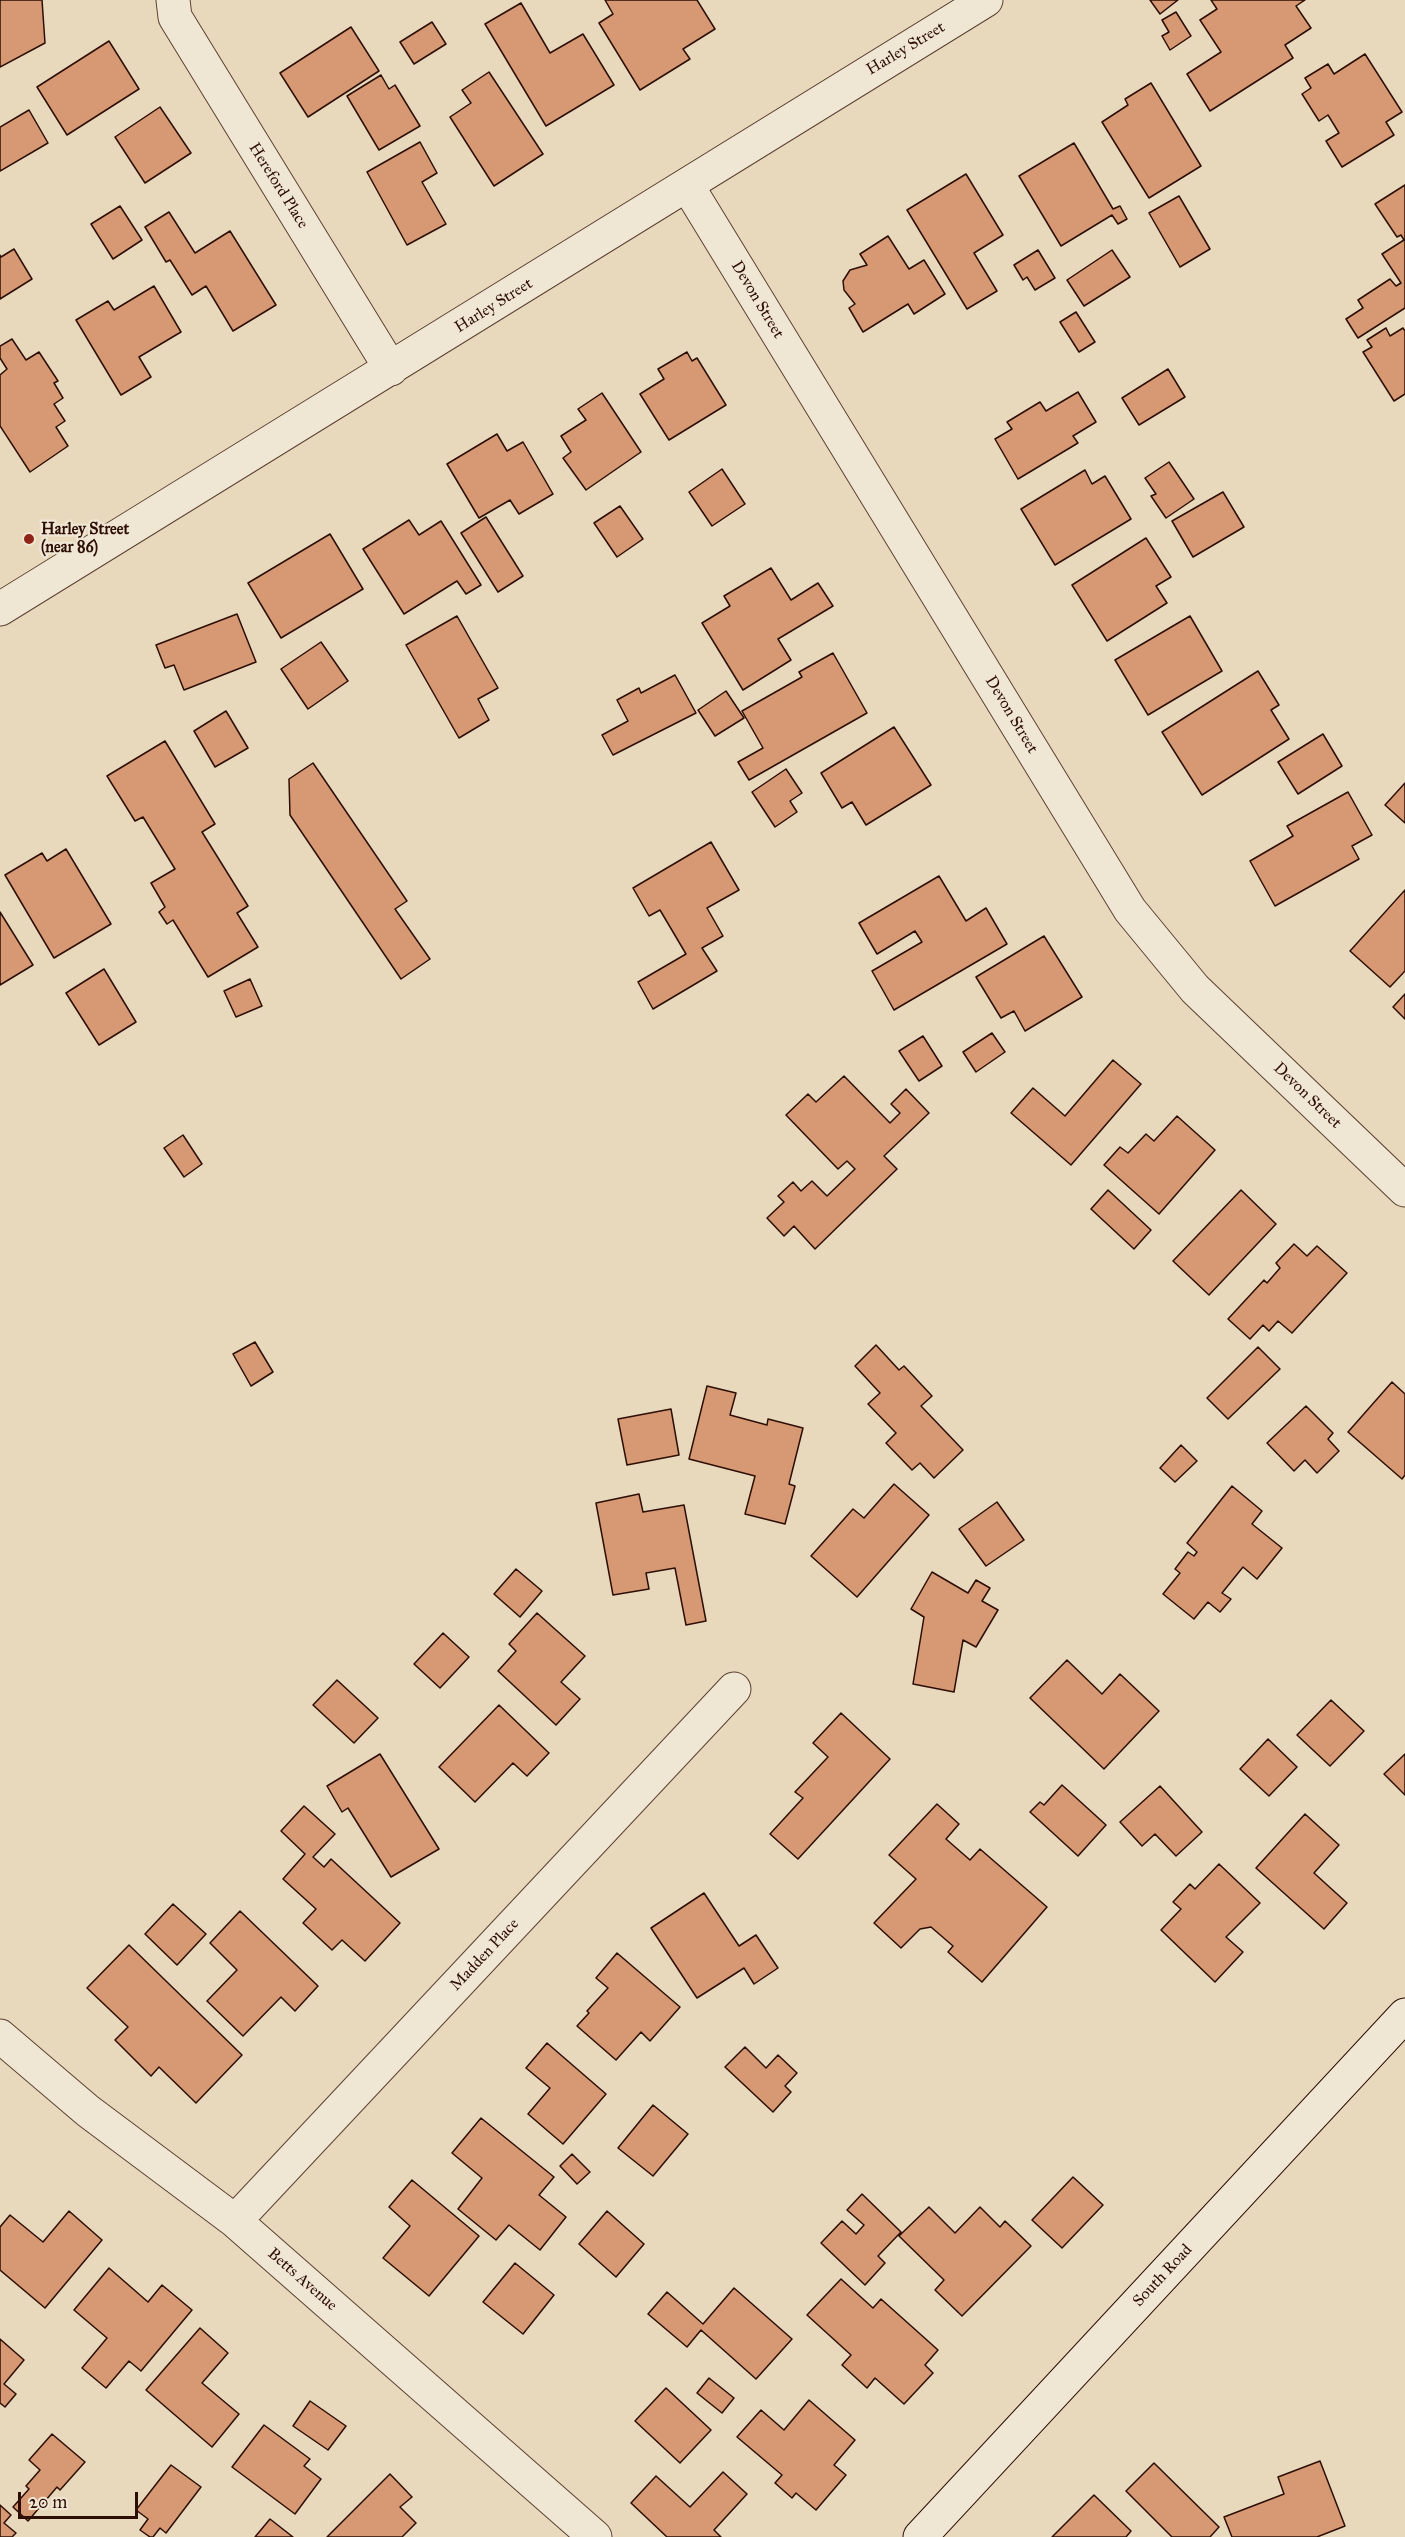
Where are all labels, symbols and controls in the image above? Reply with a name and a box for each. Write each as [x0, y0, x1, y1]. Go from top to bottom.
street label: Harley Street [863, 18, 949, 80]
street label: Hereford Place [244, 140, 312, 232]
street label: Devon Street [726, 258, 788, 342]
street label: Harley Street [452, 275, 536, 337]
place label: Harley Street (near 86) [41, 520, 129, 558]
marker: Harley Street (near 86) [22, 532, 36, 546]
street label: Devon Street [980, 673, 1042, 757]
street label: Devon Street [1269, 1059, 1345, 1133]
street label: Madden Place [447, 1915, 523, 1995]
street label: South Road [1129, 2241, 1197, 2311]
street label: Betts Avenue [263, 2245, 341, 2315]
scale bar [21, 2480, 141, 2518]
text: 20 m [29, 2491, 67, 2513]

